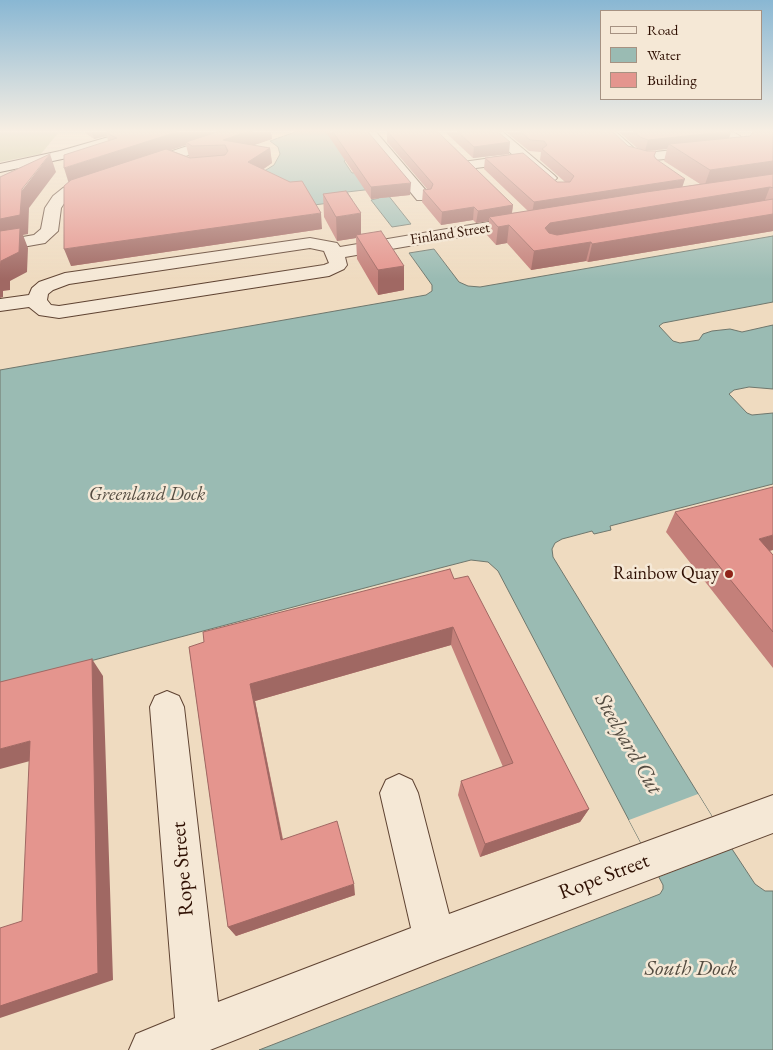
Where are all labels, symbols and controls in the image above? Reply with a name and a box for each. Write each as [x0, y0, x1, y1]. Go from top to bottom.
legend [600, 10, 763, 100]
text: Road [647, 20, 678, 39]
text: Water [647, 45, 681, 64]
text: Building [647, 70, 697, 89]
street label: Finland Street [409, 219, 491, 249]
water label: Greenland Dock [89, 484, 205, 506]
place label: Rainbow Quay [613, 563, 719, 585]
marker: Rainbow Quay [723, 568, 735, 580]
water label: Steelyard Cut [588, 689, 668, 799]
street label: Rope Street [166, 821, 200, 917]
street label: Rope Street [555, 848, 653, 906]
water label: South Dock [645, 956, 737, 982]

